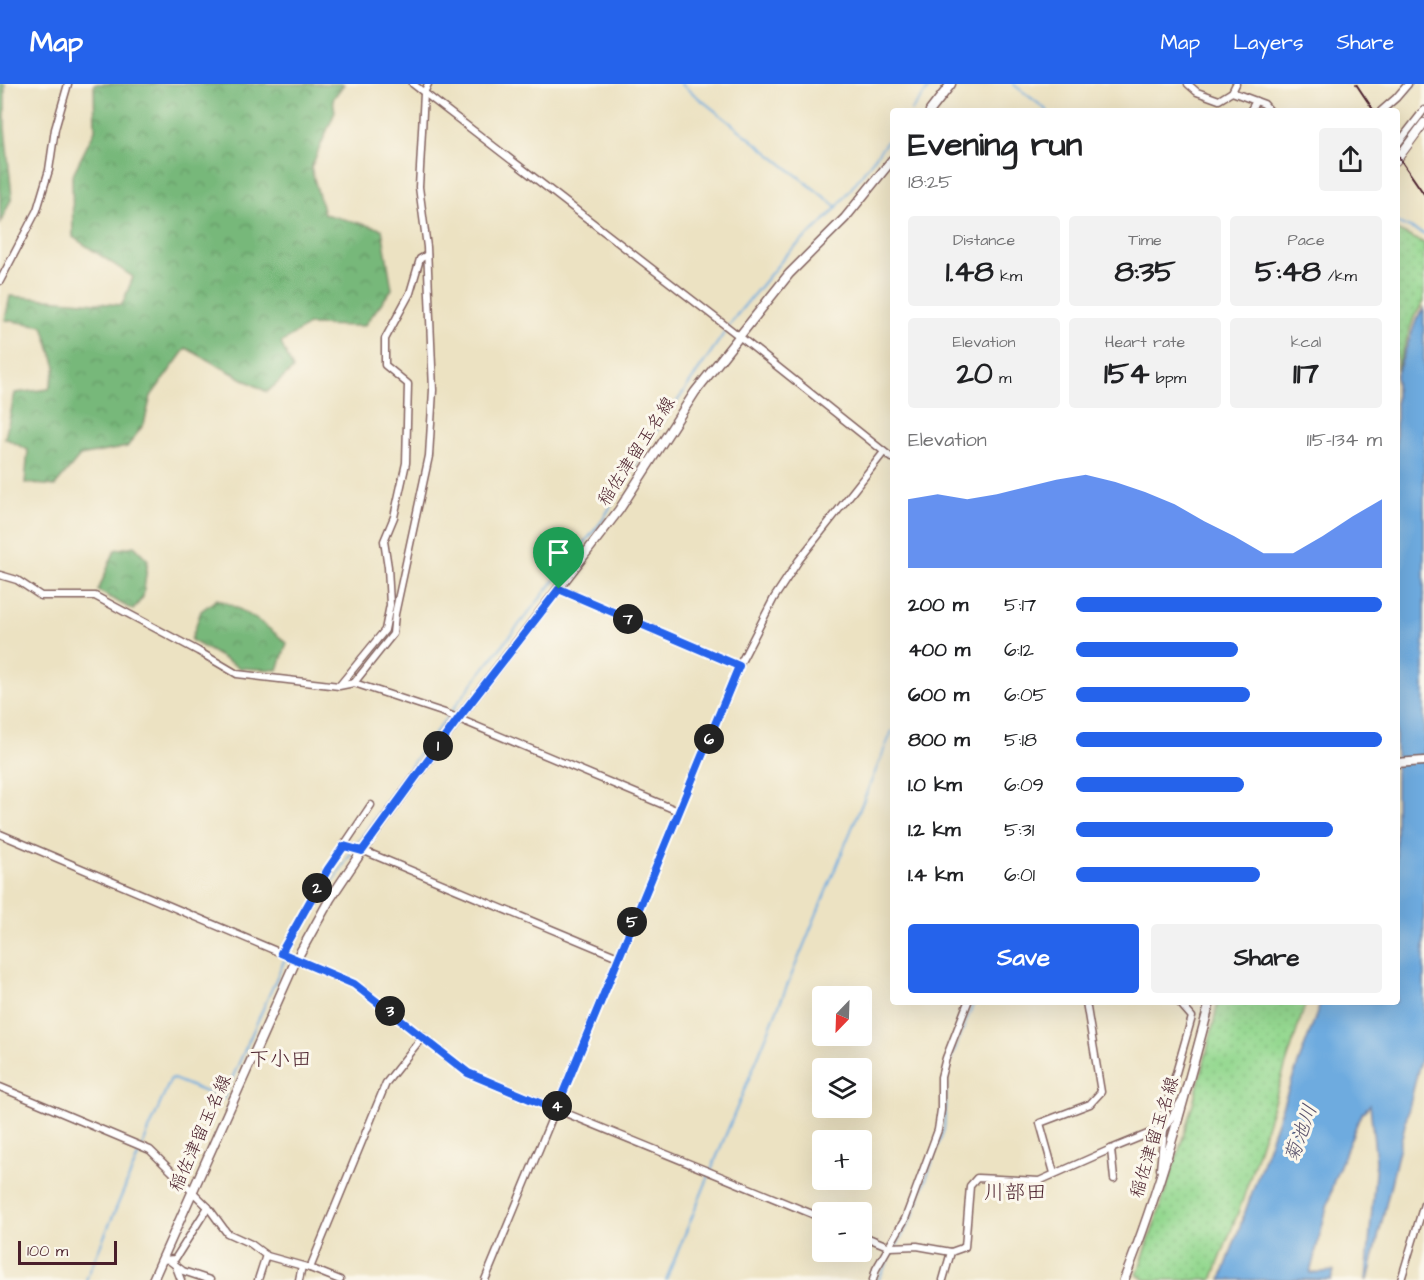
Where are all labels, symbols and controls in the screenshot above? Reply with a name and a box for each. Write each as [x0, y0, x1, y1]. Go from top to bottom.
text: Map [30, 23, 83, 62]
text: Map [1160, 28, 1200, 57]
text: Layers [1233, 28, 1303, 57]
text: Share [1336, 28, 1394, 57]
text: Evening run [908, 122, 1082, 168]
button: share [1319, 128, 1382, 191]
text: 18:25 [908, 168, 952, 196]
text: Distance [953, 229, 1015, 251]
text: Time [1128, 229, 1162, 251]
text: Pace [1287, 229, 1325, 251]
text: 1.48 [946, 251, 994, 293]
text: 8:35 [1115, 251, 1175, 293]
text: 5:48 [1255, 251, 1321, 293]
text: km [994, 265, 1022, 287]
text: /km [1321, 265, 1357, 287]
text: Elevation [953, 331, 1015, 353]
text: Heart rate [1105, 331, 1185, 353]
text: kcal [1291, 331, 1321, 353]
text: 20 [957, 353, 993, 395]
text: 154 [1104, 353, 1149, 395]
text: 117 [1293, 353, 1319, 395]
text: m [993, 367, 1011, 389]
text: bpm [1149, 367, 1186, 389]
street label: 稲佐津留玉名線 [592, 392, 681, 511]
text: Elevation [908, 426, 987, 454]
text: 115–134 m [1307, 426, 1382, 454]
pin [533, 527, 584, 589]
icon: arrive [542, 536, 575, 569]
text: 200 m [908, 591, 968, 619]
text: 5:17 [1004, 591, 1036, 619]
pin: 7 [613, 604, 643, 634]
text: 7 [623, 608, 633, 630]
text: 400 m [908, 636, 970, 664]
text: 6:12 [1004, 636, 1034, 664]
text: 600 m [908, 681, 969, 709]
text: 6:05 [1004, 681, 1047, 709]
pin: 6 [694, 724, 724, 754]
text: 800 m [908, 726, 970, 754]
text: 5:18 [1004, 726, 1037, 754]
text: 6 [704, 728, 714, 750]
pin: 1 [423, 731, 453, 761]
text: 1 [437, 735, 439, 757]
text: 1.0 km [908, 771, 962, 799]
text: 6:09 [1004, 771, 1044, 799]
text: 1.2 km [908, 816, 961, 844]
text: 5:31 [1004, 816, 1034, 844]
text: 1.4 km [908, 861, 963, 889]
text: 6:01 [1004, 861, 1035, 889]
pin: 2 [302, 873, 332, 903]
text: 2 [312, 877, 322, 899]
pin: 5 [617, 907, 647, 937]
text: 5 [626, 911, 638, 933]
button: Save [908, 924, 1139, 993]
button: Share [1151, 924, 1382, 993]
north arrow [812, 986, 872, 1046]
map controls [812, 986, 872, 1262]
pin: 3 [375, 996, 405, 1026]
text: 3 [386, 1000, 394, 1022]
district label: 下小田 [249, 1045, 312, 1074]
button: layers [812, 1058, 872, 1118]
street label: 稲佐津留玉名線 [163, 1071, 238, 1196]
street label: 稲佐津留玉名線 [1124, 1073, 1185, 1201]
pin: 4 [542, 1091, 572, 1121]
text: 4 [552, 1095, 562, 1117]
water label: 菊池川 [1278, 1100, 1324, 1166]
button: + [812, 1130, 872, 1190]
district label: 川部田 [984, 1178, 1047, 1207]
button: − [812, 1202, 872, 1262]
scale bar [18, 1238, 117, 1266]
text: 100 m [27, 1240, 68, 1262]

